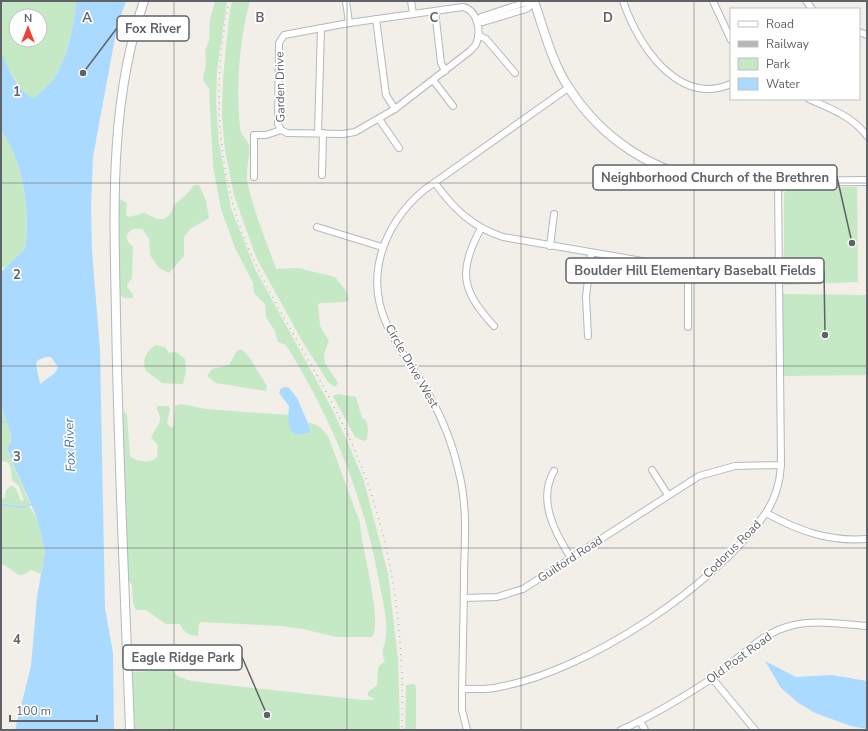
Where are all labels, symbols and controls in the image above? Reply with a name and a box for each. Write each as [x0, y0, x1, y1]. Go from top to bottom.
north arrow [8, 8, 48, 48]
legend [730, 8, 860, 100]
text: A [82, 9, 92, 27]
text: B [256, 9, 265, 27]
text: C [430, 9, 439, 27]
text: D [603, 9, 613, 27]
text: N [24, 11, 32, 26]
callout: Fox River [117, 16, 189, 41]
text: Road [766, 16, 794, 32]
text: Fox River [125, 20, 182, 38]
text: Railway [766, 36, 810, 52]
street label: Garden Drive [271, 51, 289, 123]
text: Park [766, 56, 791, 72]
text: Water [766, 76, 800, 92]
text: 1 [13, 83, 21, 101]
callout: Neighborhood Church of the Brethren [593, 165, 837, 190]
text: Neighborhood Church of the Brethren [601, 169, 829, 187]
callout: Boulder Hill Elementary Baseball Fields [566, 258, 824, 283]
text: Boulder Hill Elementary Baseball Fields [574, 262, 816, 280]
text: 2 [13, 266, 21, 284]
street label: Circle Drive West [382, 321, 443, 411]
water label: Fox River [60, 417, 80, 472]
text: 3 [13, 448, 21, 466]
street label: Codorus Road [700, 517, 764, 581]
street label: Guilford Road [534, 532, 606, 586]
street label: Old Post Road [703, 629, 775, 687]
text: 4 [13, 631, 21, 649]
callout: Eagle Ridge Park [123, 645, 242, 670]
text: Eagle Ridge Park [131, 649, 236, 667]
scale bar [10, 697, 97, 723]
text: 100 m [16, 703, 51, 719]

